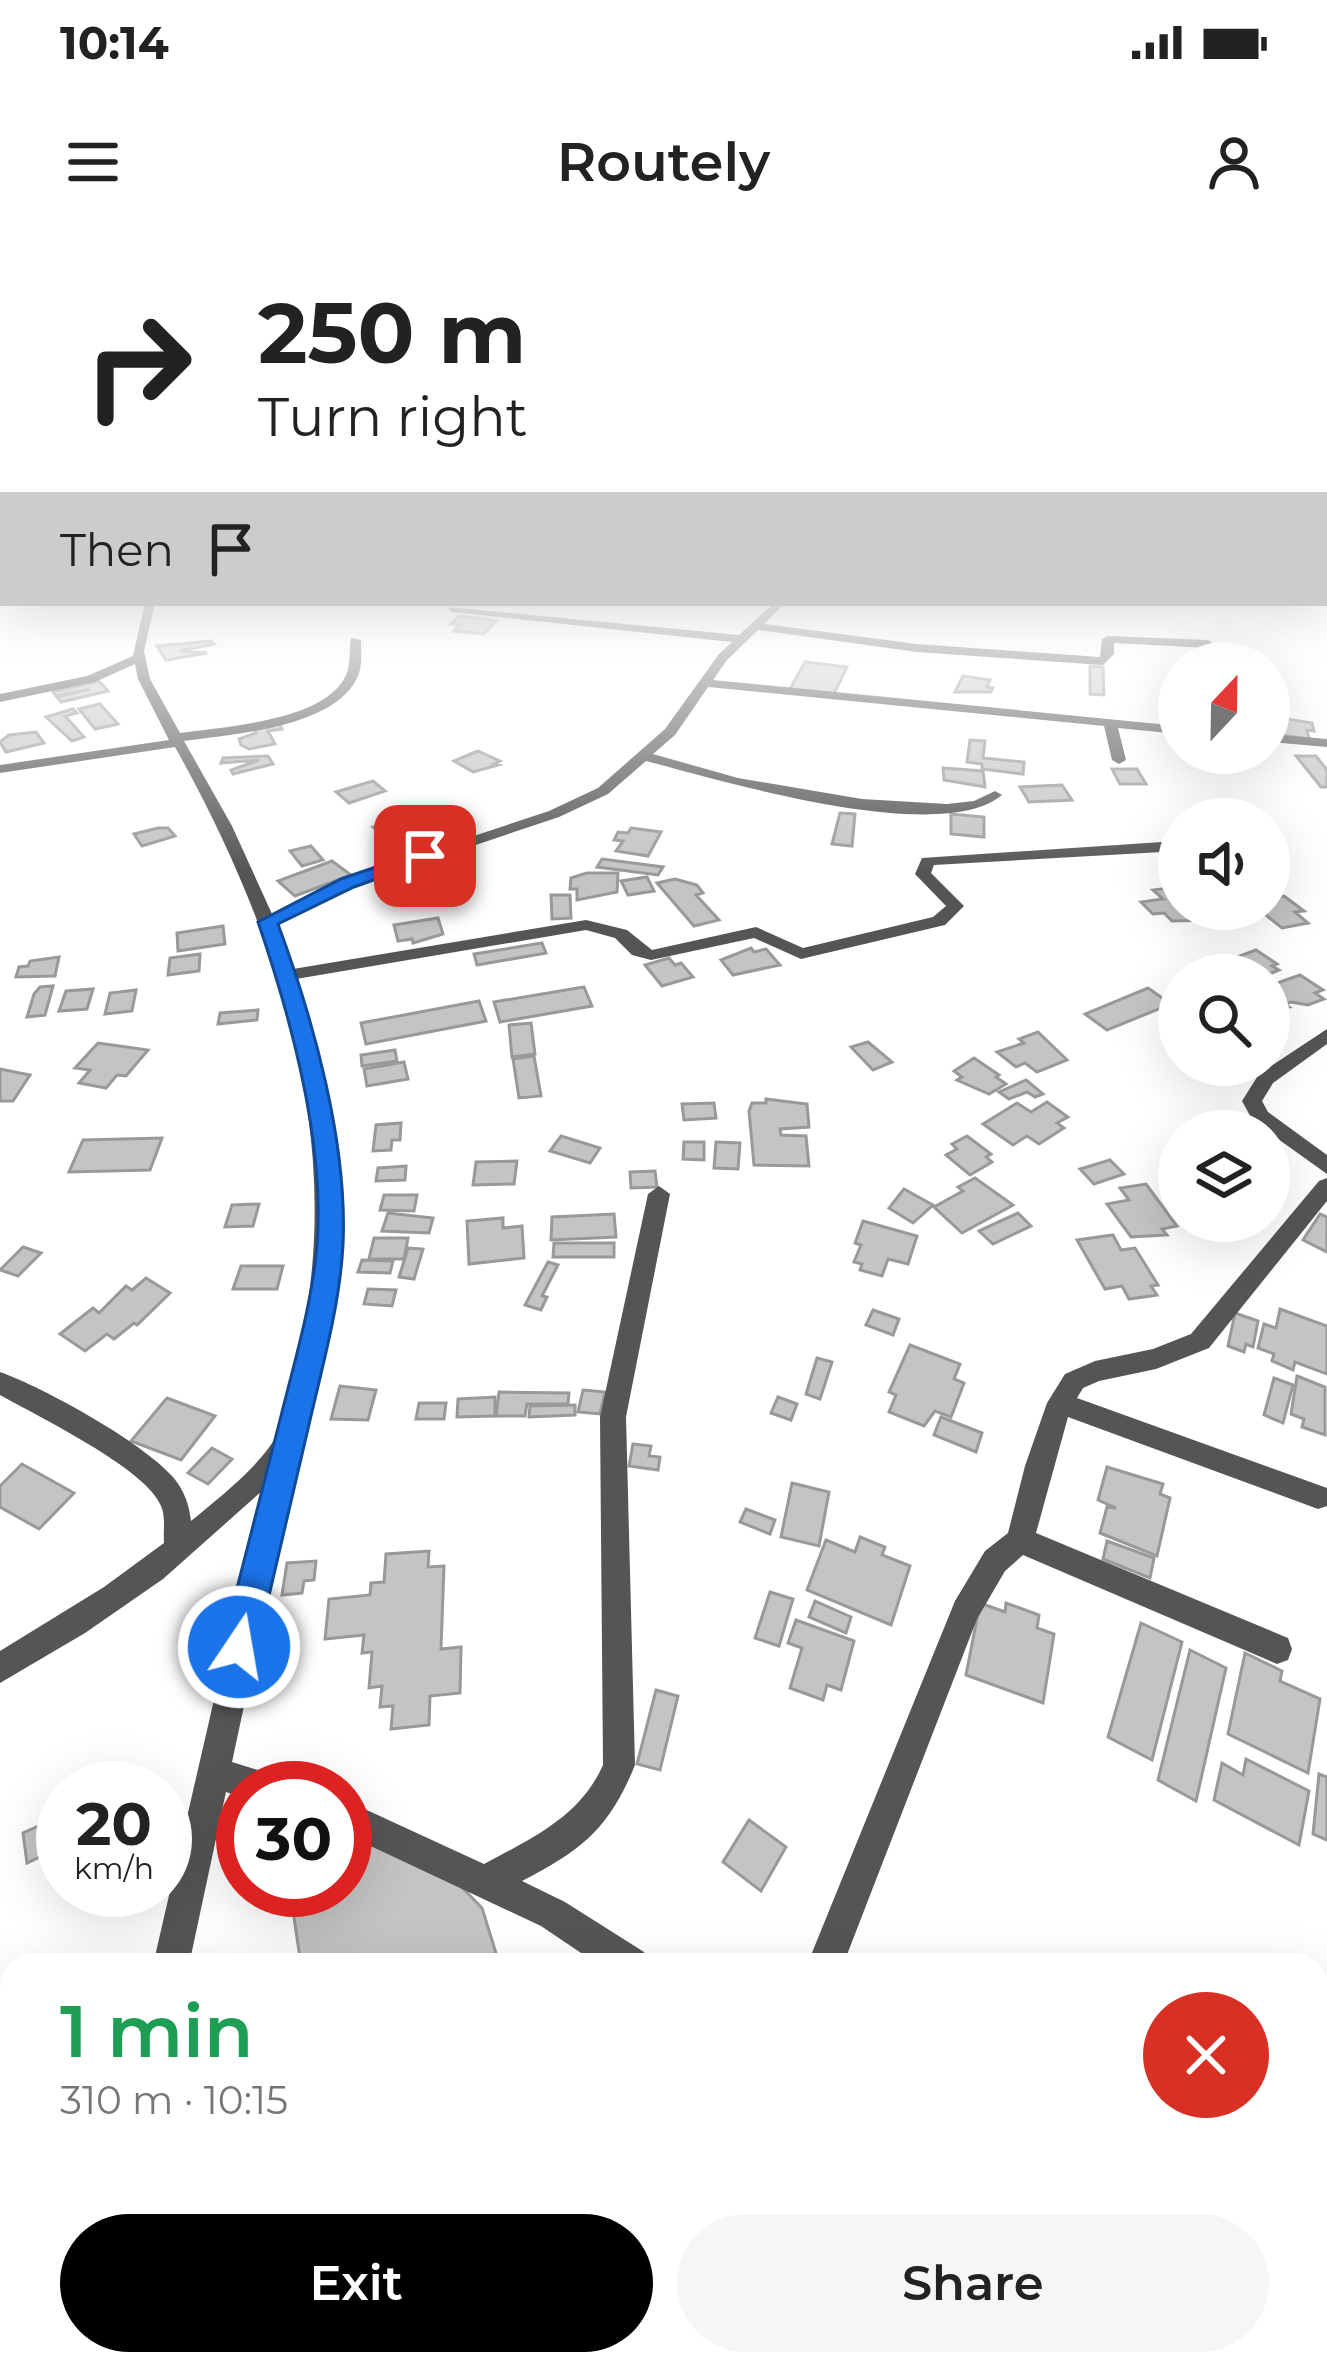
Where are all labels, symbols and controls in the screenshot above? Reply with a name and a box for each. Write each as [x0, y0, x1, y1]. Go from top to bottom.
text: 10:14 [60, 15, 169, 70]
icon: menu [60, 129, 126, 195]
text: Routely [557, 129, 770, 195]
icon: person [1201, 129, 1267, 195]
text: 250 m [258, 282, 526, 384]
icon: right [60, 288, 216, 444]
text: Turn right [258, 384, 528, 450]
icon: arrive [198, 516, 264, 582]
text: Then [60, 522, 174, 577]
north arrow [1158, 642, 1290, 774]
map controls [1158, 642, 1290, 1242]
button: sound [1158, 798, 1290, 930]
pin [374, 805, 476, 907]
icon: arrive [392, 823, 458, 889]
button: search [1158, 954, 1290, 1086]
button: layers [1158, 1110, 1290, 1242]
position arrow [176, 1584, 302, 1710]
speed limit sign: 30 [216, 1761, 372, 1917]
text: 20 [76, 1787, 152, 1860]
text: km/h [74, 1850, 154, 1887]
text: 1 min [60, 1987, 253, 2075]
button: close [1143, 1992, 1269, 2118]
text: 310 m · 10:15 [60, 2076, 288, 2124]
button: Exit [60, 2214, 653, 2352]
button: Share [677, 2214, 1269, 2352]

